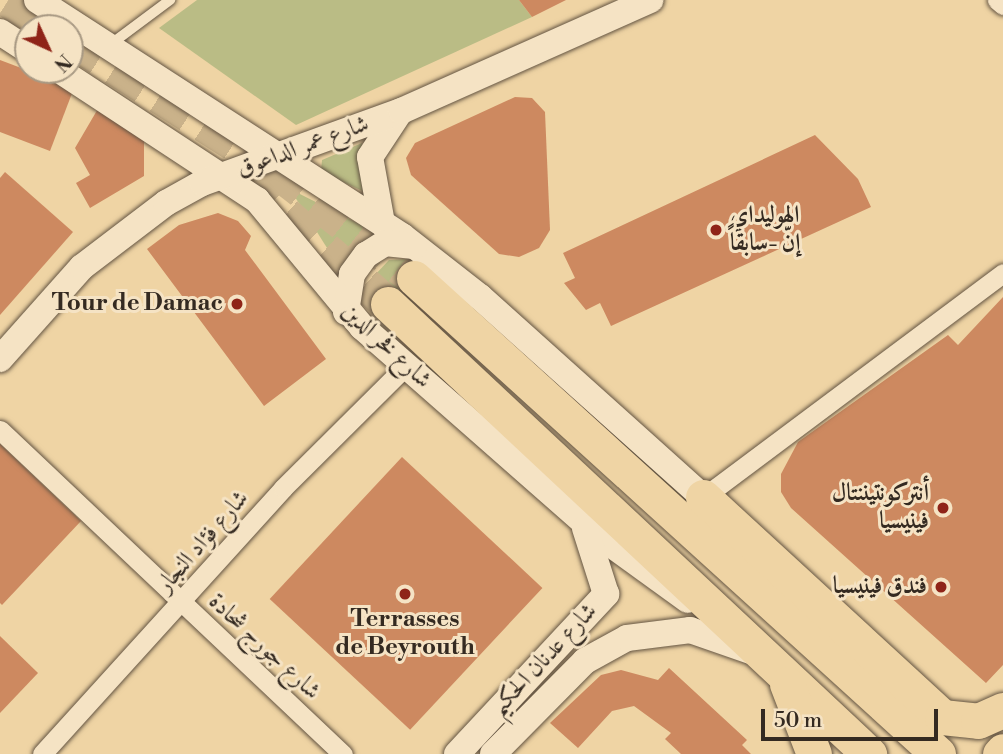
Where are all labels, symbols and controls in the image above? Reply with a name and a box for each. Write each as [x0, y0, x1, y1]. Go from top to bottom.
north arrow [14, 14, 84, 84]
text: N [49, 49, 76, 76]
street label: شارع عمر الداعوق [233, 110, 373, 184]
place label: الهوليداي إنّ -سابقاً [730, 202, 801, 258]
marker: الهوليداي إنّ -سابقاً [708, 222, 724, 238]
place label: Tour de Damac [52, 290, 223, 318]
marker: Tour de Damac [229, 296, 245, 312]
street label: شارع فخر الدين [335, 297, 437, 395]
place label: أنتركونتيننتال فينيسيا [832, 480, 929, 536]
street label: شارع فؤاد النجار [151, 485, 255, 599]
marker: أنتركونتيننتال فينيسيا [935, 500, 951, 516]
place label: فندق فينيسيا [833, 573, 927, 601]
marker: فندق فينيسيا [933, 579, 949, 595]
marker: Terrasses de Beyrouth [397, 586, 413, 602]
street label: شارع جورج شحادة [202, 588, 326, 706]
street label: شارع عدنان الحكيم [484, 598, 604, 722]
place label: Terrasses de Beyrouth [335, 606, 475, 662]
scale bar [765, 694, 942, 738]
text: 50 m [774, 708, 822, 734]

